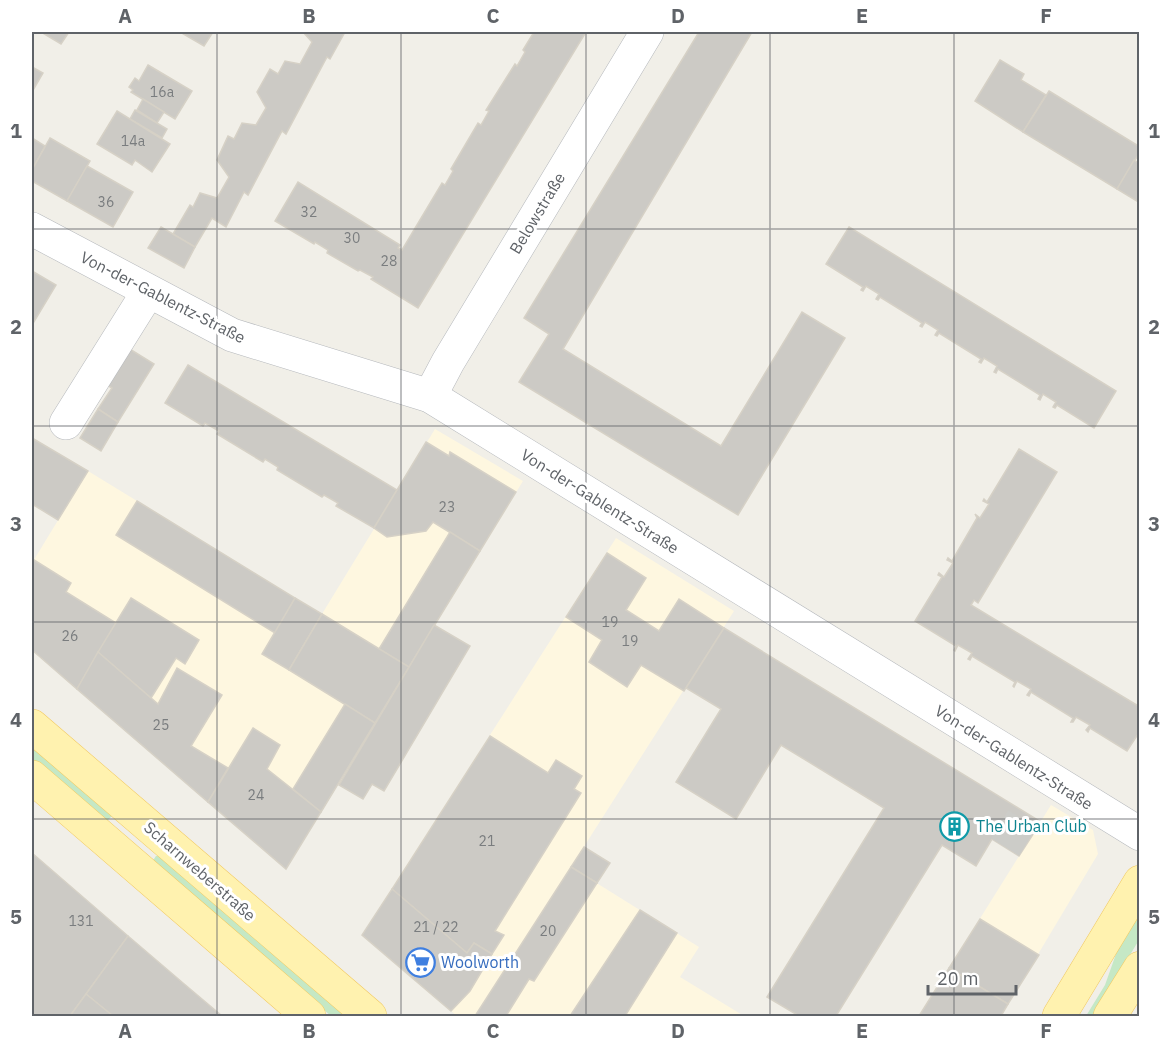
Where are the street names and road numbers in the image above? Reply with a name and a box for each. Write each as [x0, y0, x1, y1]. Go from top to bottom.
street label: Belowstraße [505, 169, 569, 257]
street label: Von-der-Gablentz-Straße [77, 247, 249, 347]
street label: Von-der-Gablentz-Straße [517, 444, 683, 558]
street label: Von-der-Gablentz-Straße [931, 700, 1097, 814]
street label: Scharnweberstraße [140, 817, 260, 925]

